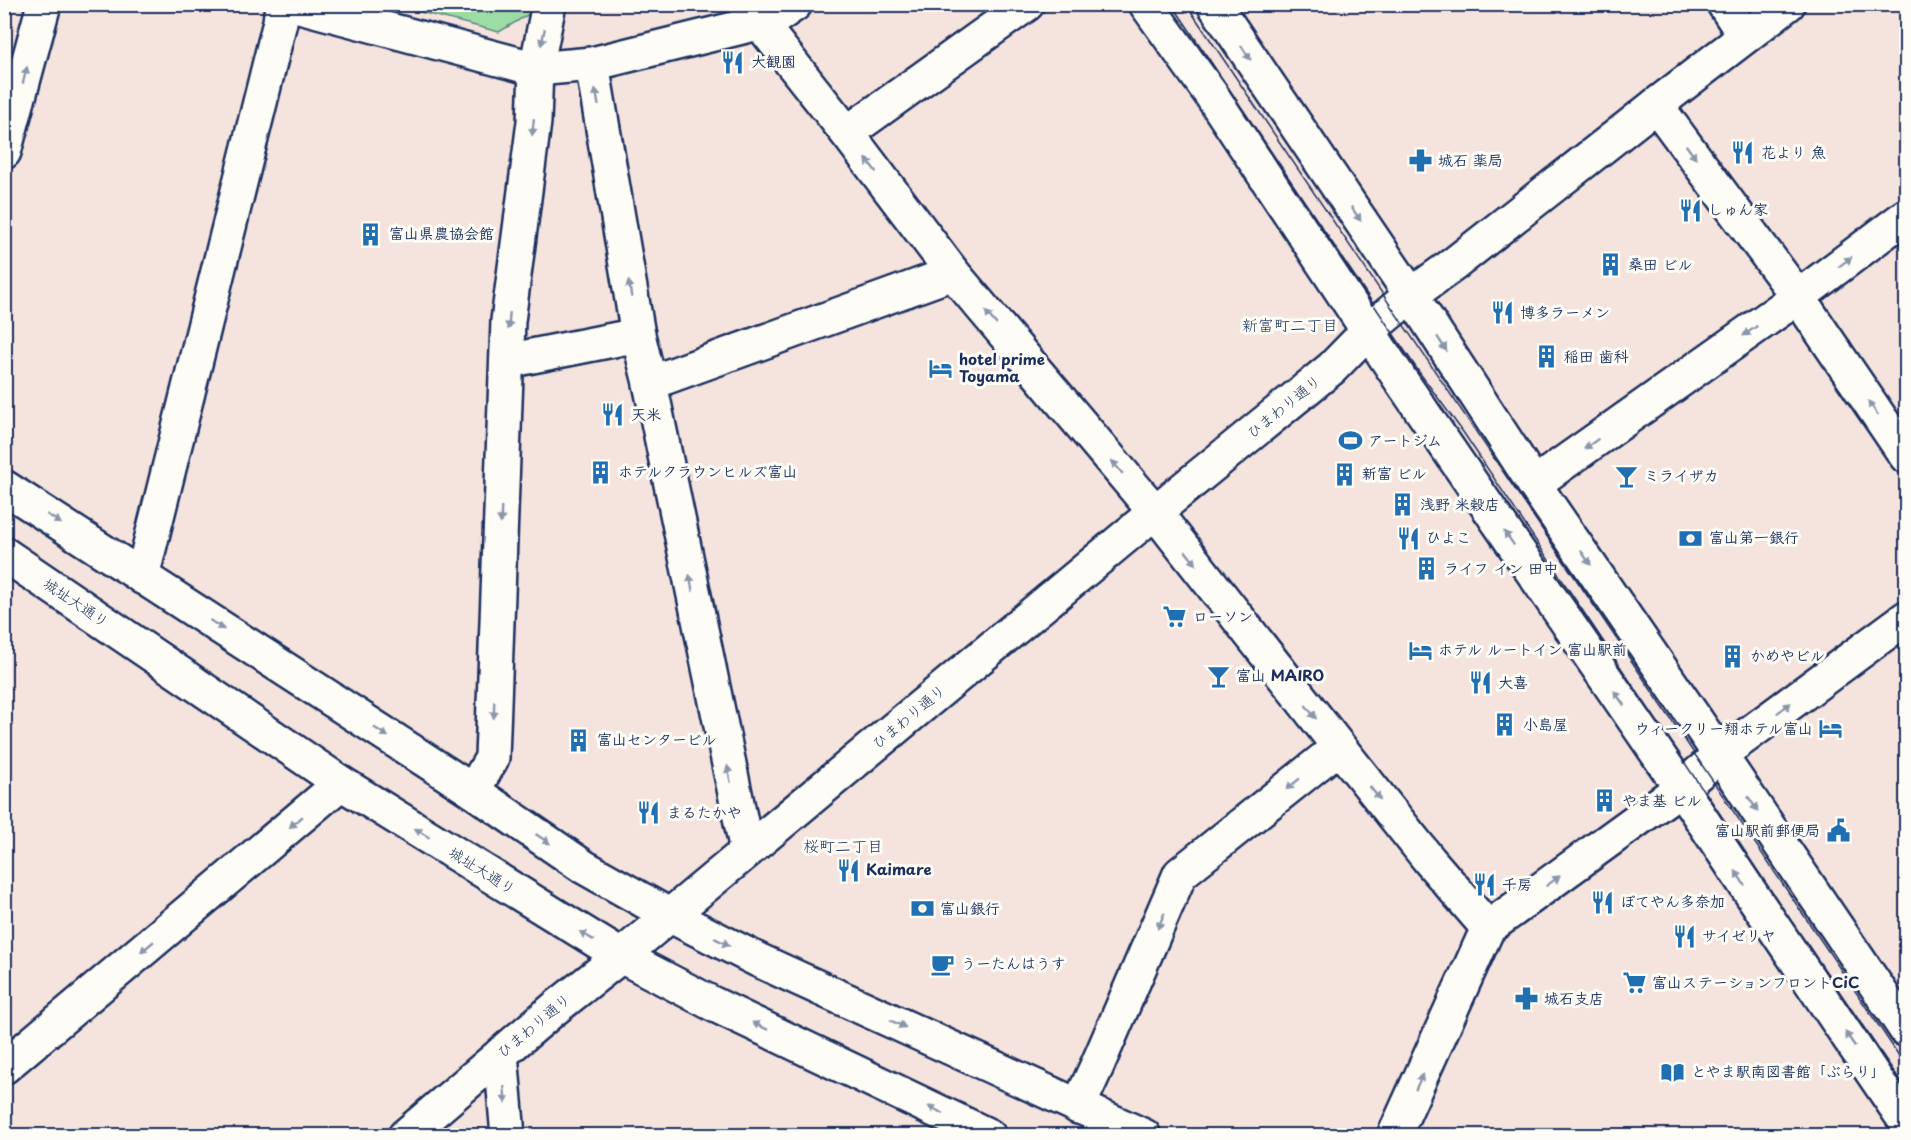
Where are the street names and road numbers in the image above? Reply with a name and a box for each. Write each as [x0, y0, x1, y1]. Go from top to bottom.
street label: ひまわり通り [1241, 369, 1325, 443]
street label: 城址大通り [39, 571, 114, 632]
street label: ひまわり通り [866, 678, 950, 754]
street label: 城址大通り [445, 840, 521, 899]
street label: ひまわり通り [491, 987, 575, 1063]

